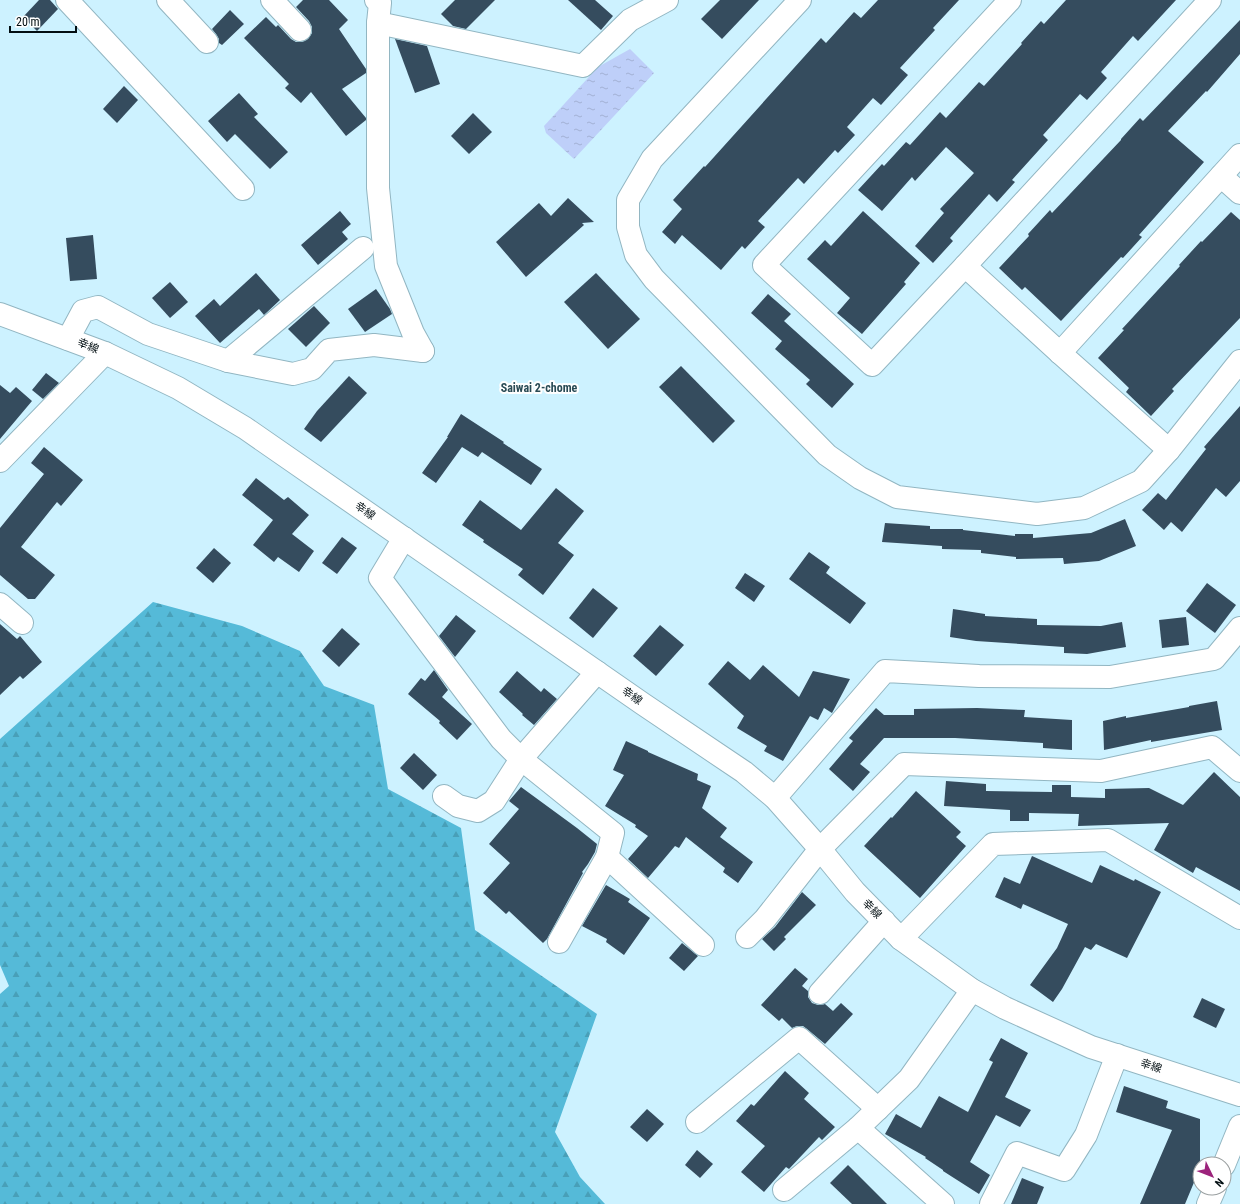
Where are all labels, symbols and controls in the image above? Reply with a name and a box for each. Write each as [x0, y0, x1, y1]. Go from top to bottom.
scale bar [10, 8, 76, 34]
text: 20 m [16, 15, 40, 29]
street label: 幸線 [75, 336, 101, 356]
district label: Saiwai 2-chome [501, 381, 578, 395]
street label: 幸線 [352, 499, 378, 523]
street label: 幸線 [619, 684, 645, 708]
street label: 幸線 [860, 897, 884, 921]
street label: 幸線 [1139, 1056, 1163, 1076]
north arrow [1192, 1156, 1232, 1196]
text: N [1212, 1176, 1226, 1190]

